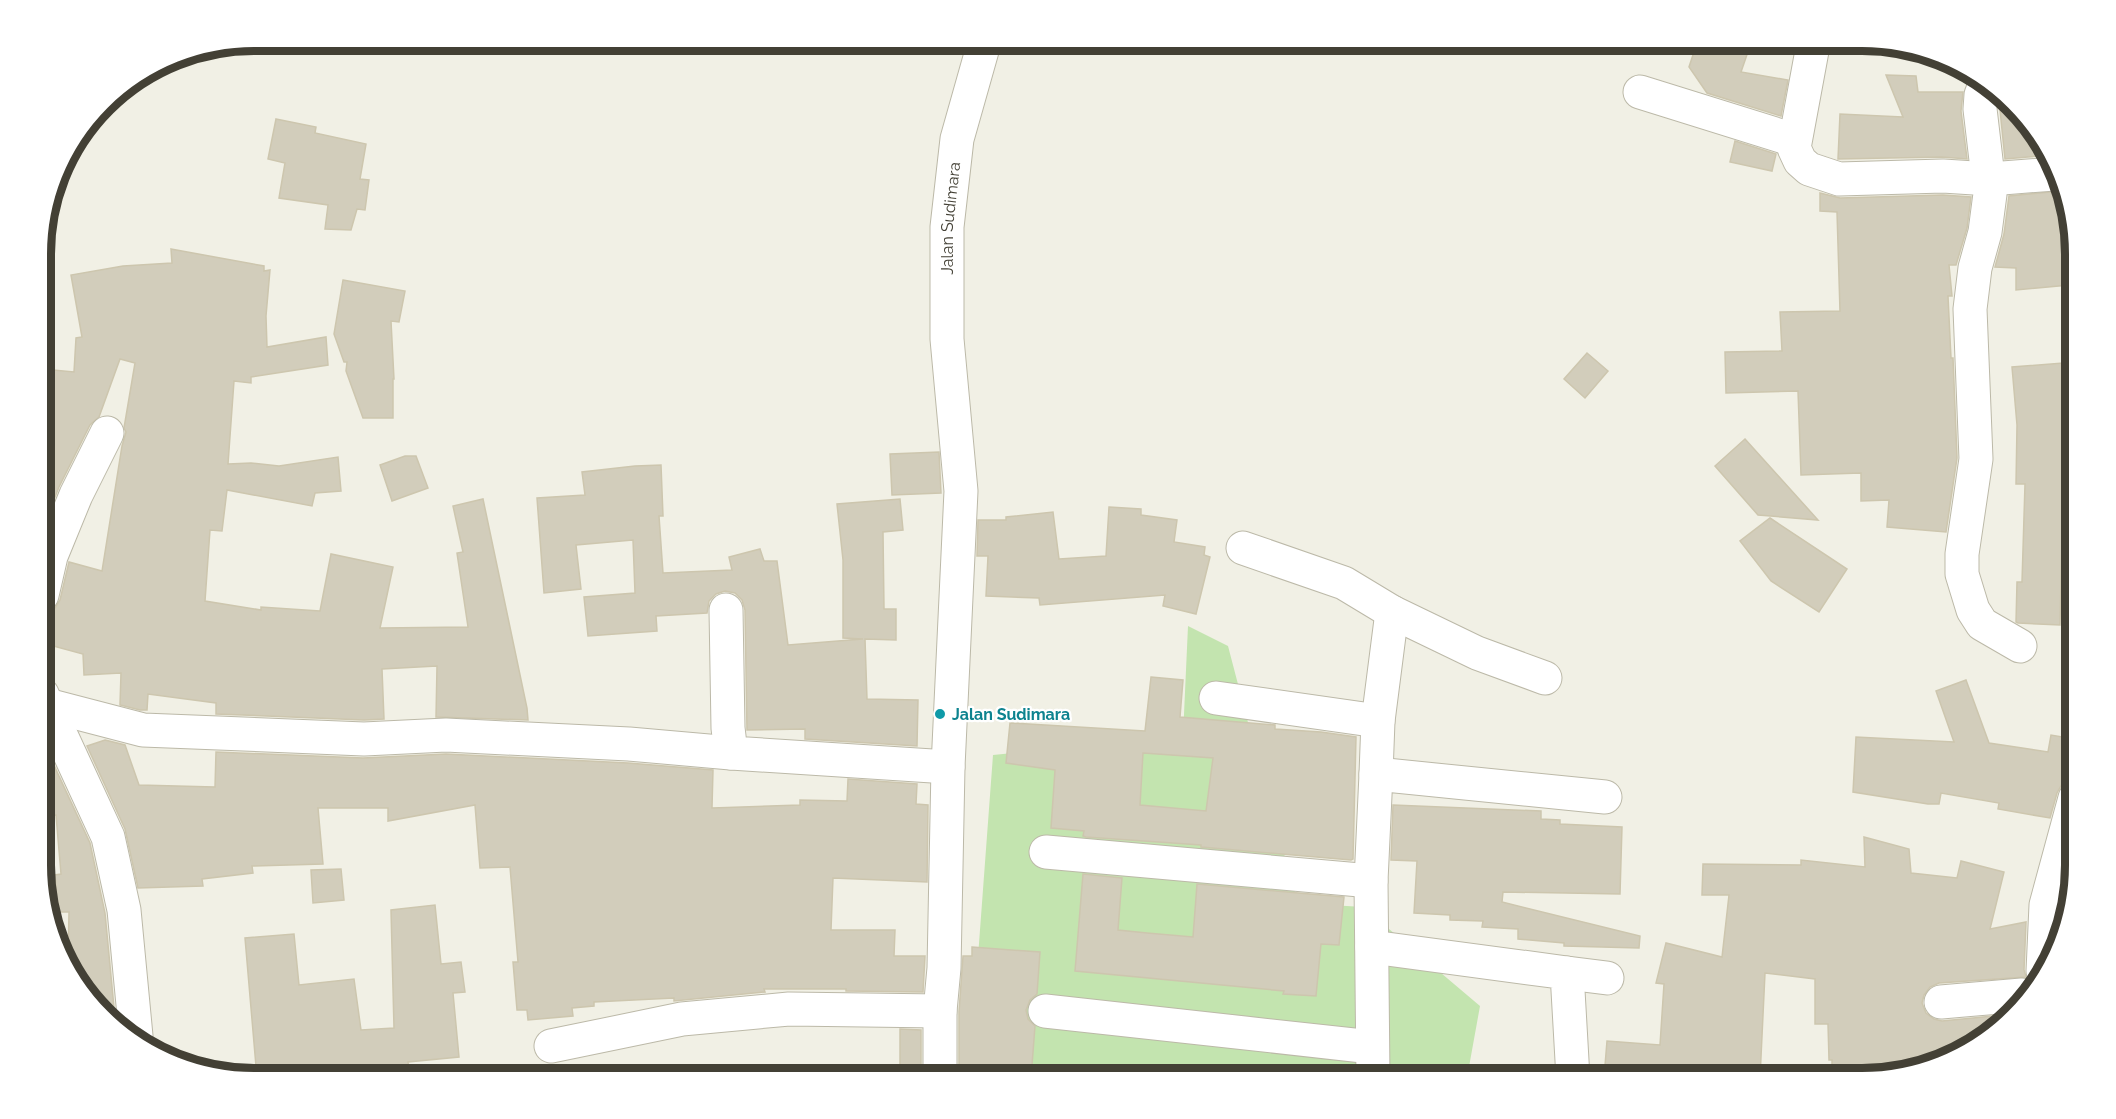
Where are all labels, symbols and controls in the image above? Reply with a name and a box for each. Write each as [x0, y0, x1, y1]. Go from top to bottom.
street label: Jalan Sudimara [938, 161, 964, 275]
place label: Jalan Sudimara [952, 705, 1070, 724]
marker: Jalan Sudimara [933, 707, 947, 721]

